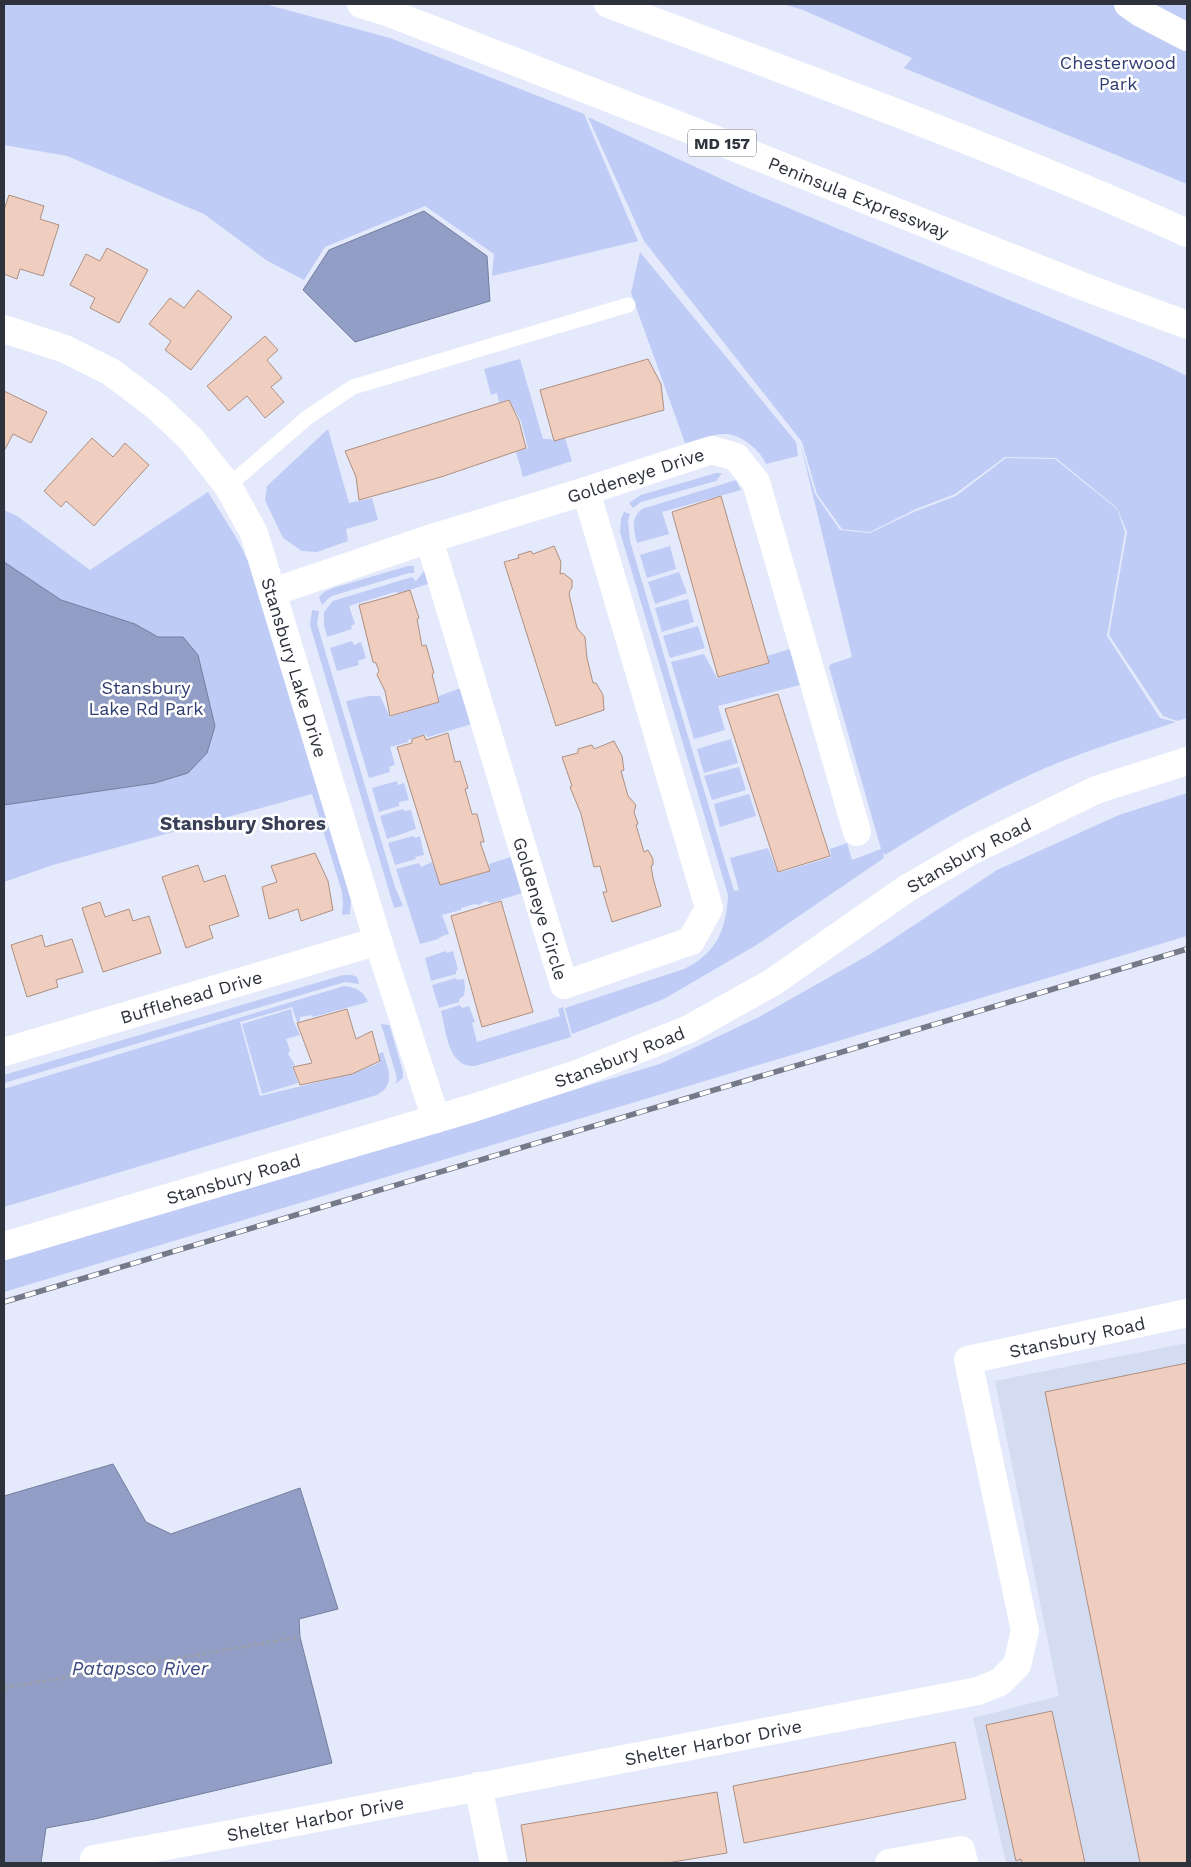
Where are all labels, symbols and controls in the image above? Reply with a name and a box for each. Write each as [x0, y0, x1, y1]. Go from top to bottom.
park label: Chesterwood Park [1060, 52, 1176, 94]
road number: MD 157 [688, 130, 756, 156]
street label: Peninsula Expressway [766, 152, 953, 243]
street label: Goldeneye Drive [564, 443, 707, 507]
street label: Stansbury Lake Drive [258, 575, 332, 760]
park label: Stansbury Lake Rd Park [88, 677, 204, 719]
district label: Stansbury Shores [160, 812, 326, 835]
street label: Stansbury Road [903, 813, 1034, 897]
street label: Goldeneye Circle [509, 834, 572, 982]
street label: Bufflehead Drive [118, 966, 264, 1027]
street label: Stansbury Road [551, 1021, 688, 1091]
street label: Stansbury Road [164, 1149, 303, 1208]
street label: Stansbury Road [1007, 1312, 1147, 1361]
water label: Patapsco River [72, 1657, 209, 1680]
street label: Shelter Harbor Drive [623, 1715, 803, 1769]
street label: Shelter Harbor Drive [225, 1791, 406, 1845]

